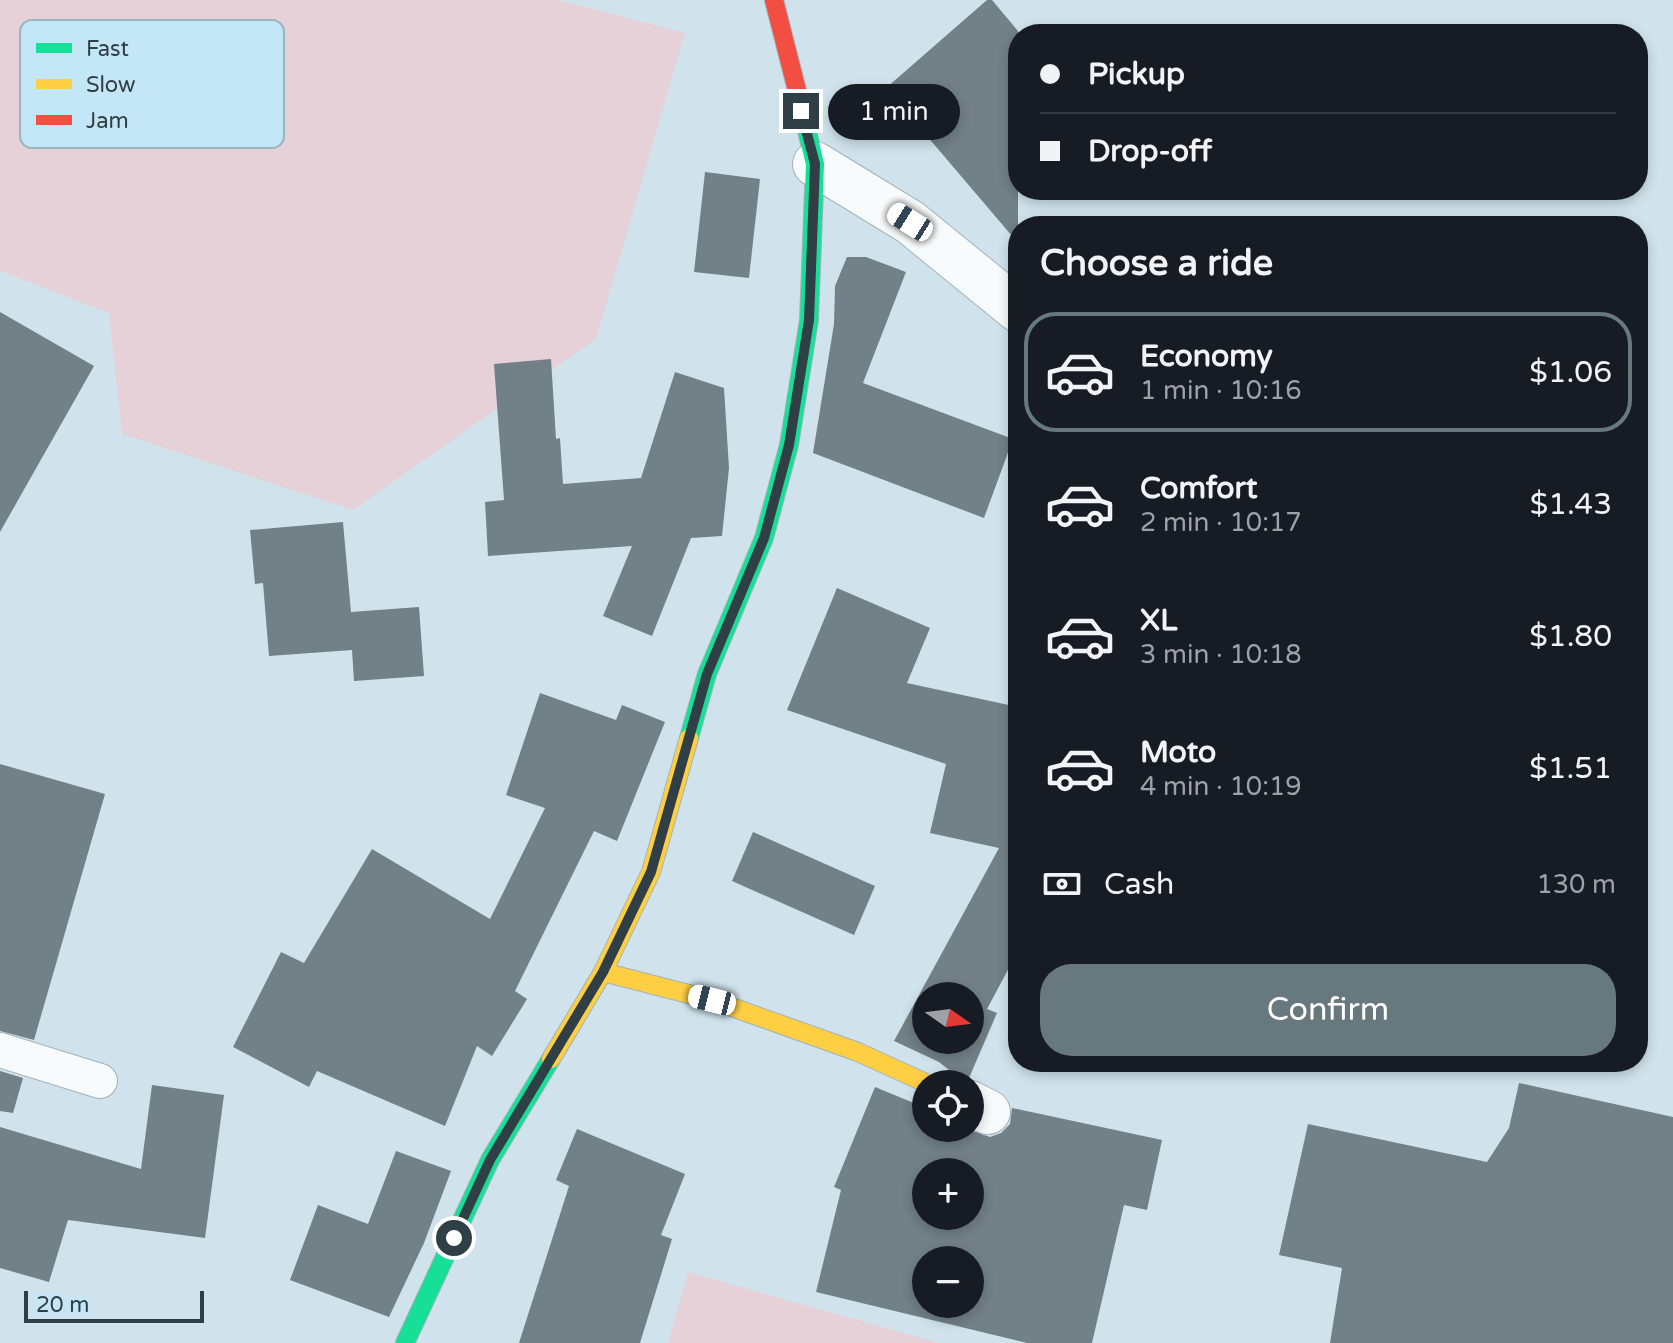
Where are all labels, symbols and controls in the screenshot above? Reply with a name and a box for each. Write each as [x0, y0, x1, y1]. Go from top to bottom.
legend [20, 20, 284, 148]
text: Fast [86, 36, 129, 62]
text: Pickup [1088, 56, 1185, 93]
text: Slow [86, 72, 136, 98]
callout: 1 min [829, 83, 961, 139]
route end [783, 93, 819, 129]
text: 1 min [859, 96, 929, 127]
text: Jam [86, 108, 129, 134]
text: Drop-off [1088, 133, 1212, 170]
car [883, 199, 937, 245]
text: Choose a ride [1040, 242, 1273, 285]
icon: car [1044, 336, 1116, 408]
text: Economy [1140, 338, 1273, 375]
text: $1.06 [1529, 354, 1612, 391]
text: 1 min · 10:16 [1140, 375, 1302, 406]
icon: car [1044, 468, 1116, 540]
text: Comfort [1140, 470, 1258, 507]
text: $1.43 [1530, 486, 1612, 523]
text: 2 min · 10:17 [1140, 507, 1302, 538]
icon: car [1044, 600, 1116, 672]
text: XL [1140, 602, 1177, 639]
text: $1.80 [1529, 618, 1612, 655]
text: 3 min · 10:18 [1140, 639, 1302, 670]
icon: car [1044, 732, 1116, 804]
text: Moto [1140, 734, 1216, 771]
text: $1.51 [1529, 750, 1612, 787]
text: 4 min · 10:19 [1140, 771, 1302, 802]
icon: cash [1040, 862, 1084, 906]
text: Cash [1104, 866, 1174, 903]
text: 130 m [1536, 869, 1616, 900]
button: Confirm [1040, 964, 1616, 1056]
north arrow [912, 982, 984, 1054]
map controls [912, 982, 984, 1318]
car [686, 983, 738, 1017]
button: locate [912, 1070, 984, 1142]
button: + [912, 1158, 984, 1230]
route start [436, 1220, 472, 1256]
button: − [912, 1246, 984, 1318]
scale bar [24, 1287, 204, 1323]
text: 20 m [36, 1292, 90, 1318]

